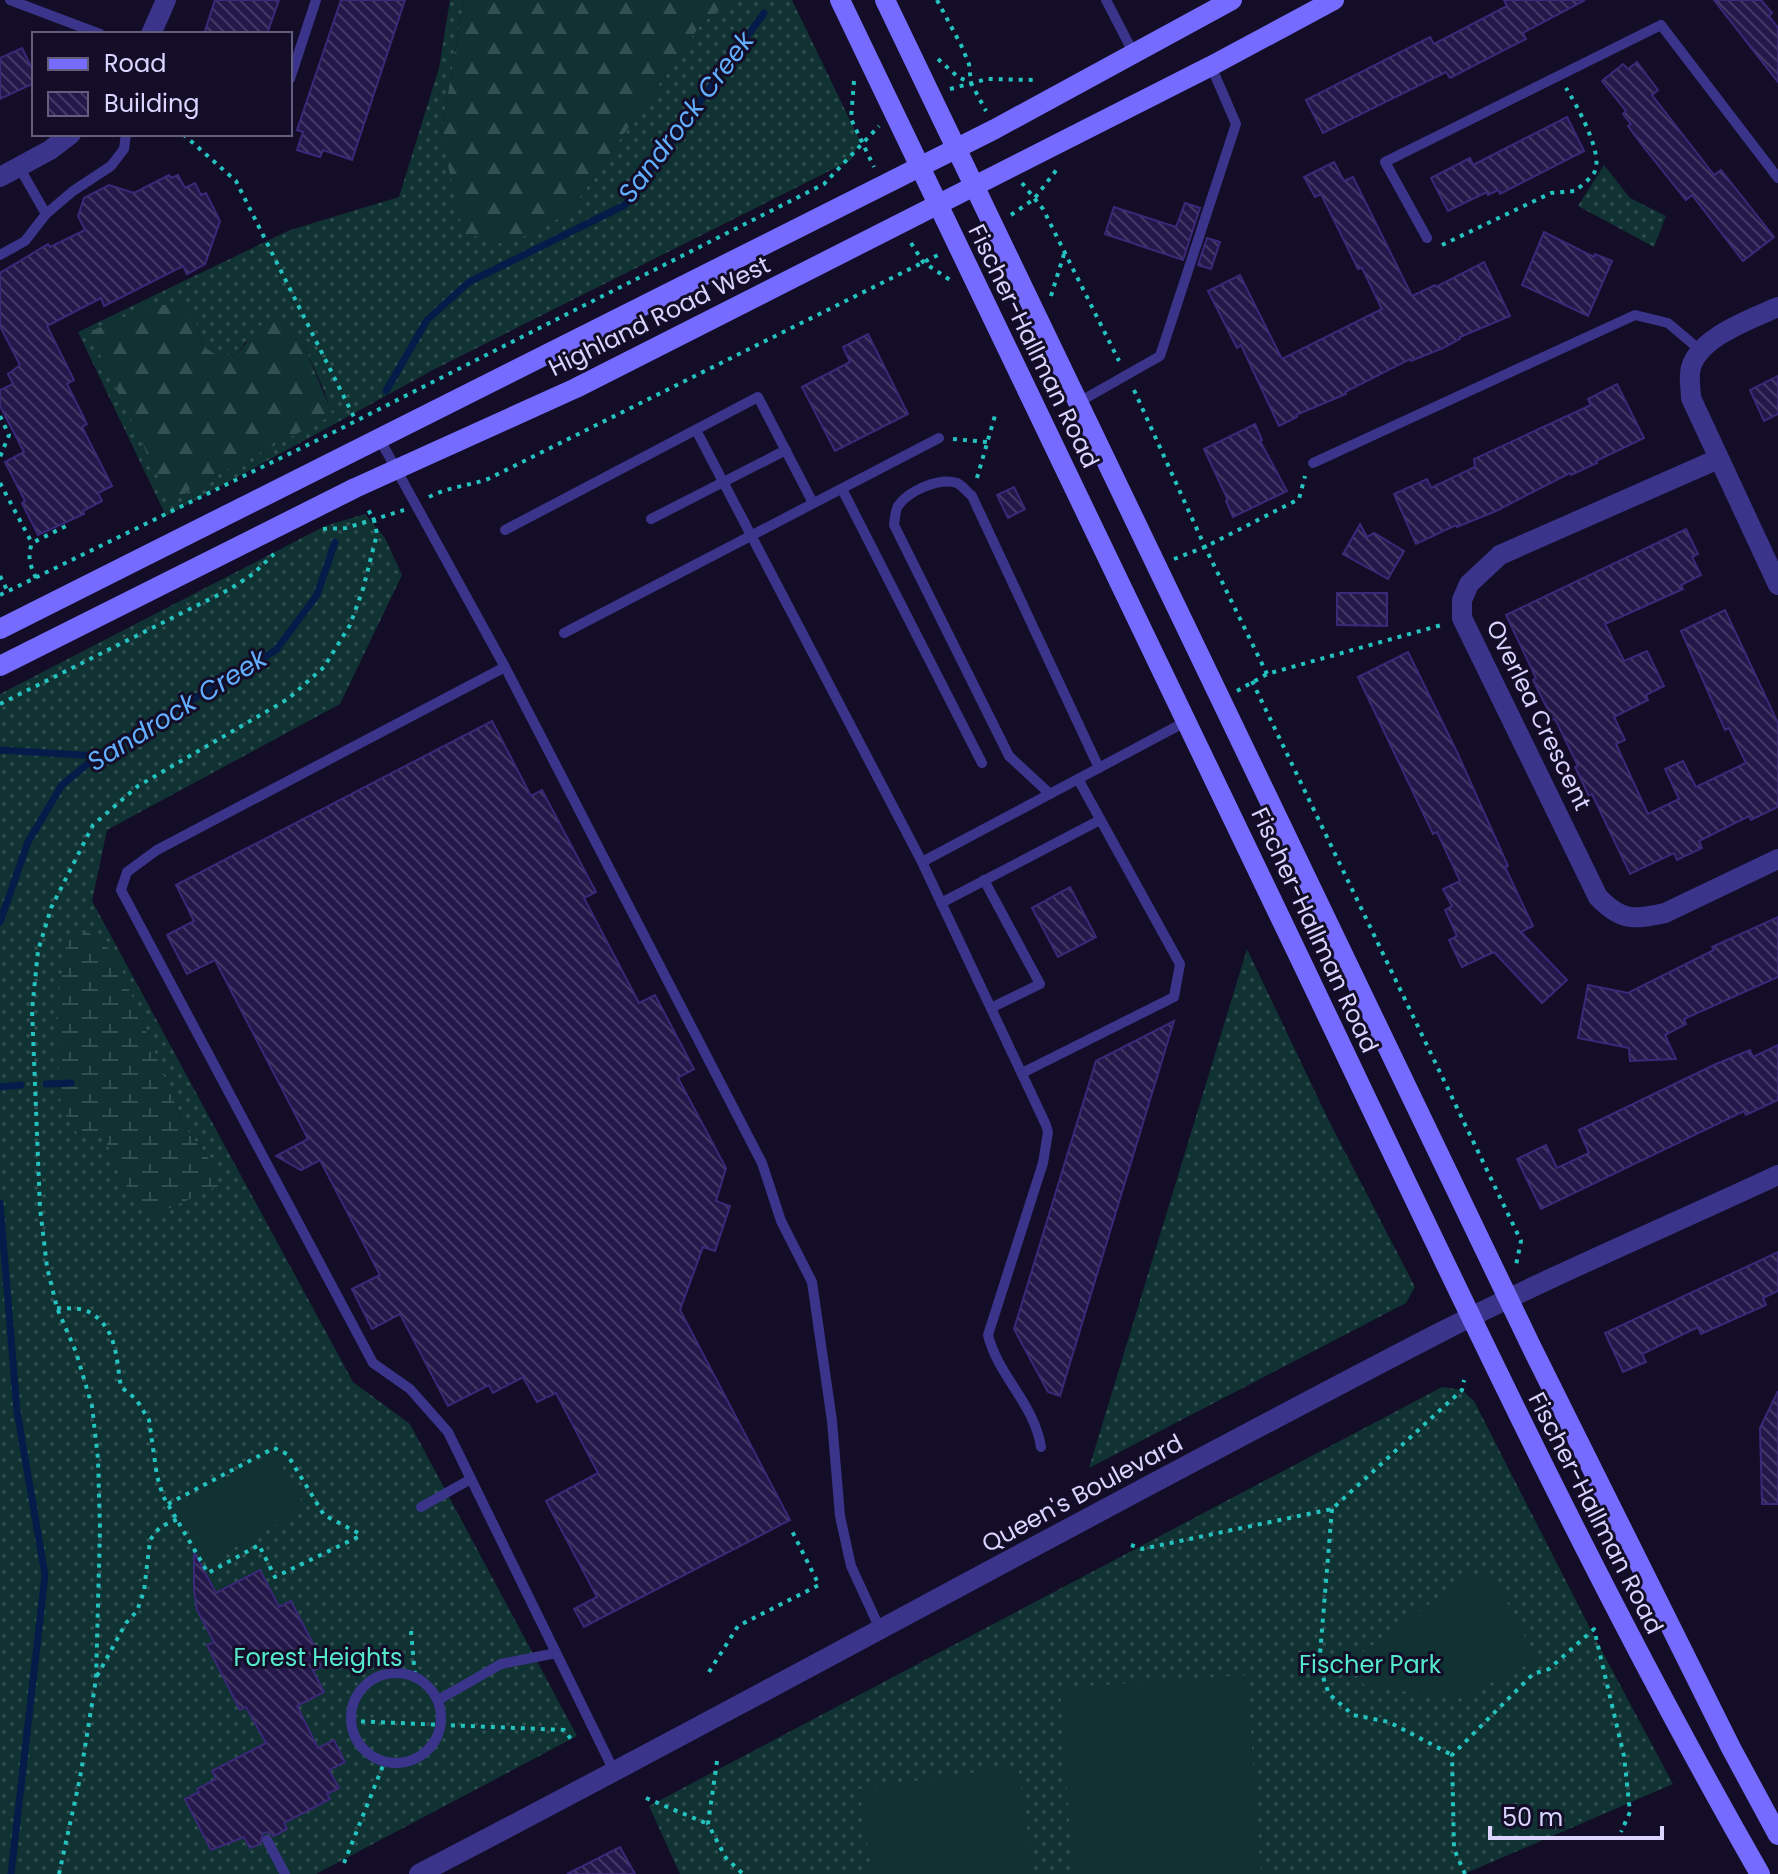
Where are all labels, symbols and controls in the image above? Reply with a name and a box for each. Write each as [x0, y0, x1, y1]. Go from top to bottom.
water label: Sandrock Creek [610, 23, 763, 210]
legend [32, 32, 292, 136]
text: Road [104, 47, 166, 80]
text: Building [104, 87, 200, 120]
street label: Fischer-Hallman Road [961, 219, 1107, 473]
street label: Highland Road West [543, 248, 775, 384]
street label: Overlea Crescent [1479, 614, 1599, 816]
water label: Sandrock Creek [80, 639, 275, 780]
street label: Fischer-Hallman Road [1244, 802, 1386, 1058]
street label: Fischer-Hallman Road [1521, 1386, 1671, 1640]
street label: Queen's Boulevard [976, 1426, 1188, 1560]
park label: Forest Heights [233, 1641, 403, 1674]
park label: Fischer Park [1299, 1648, 1442, 1681]
scale bar [1490, 1790, 1662, 1840]
text: 50 m [1502, 1801, 1563, 1834]

